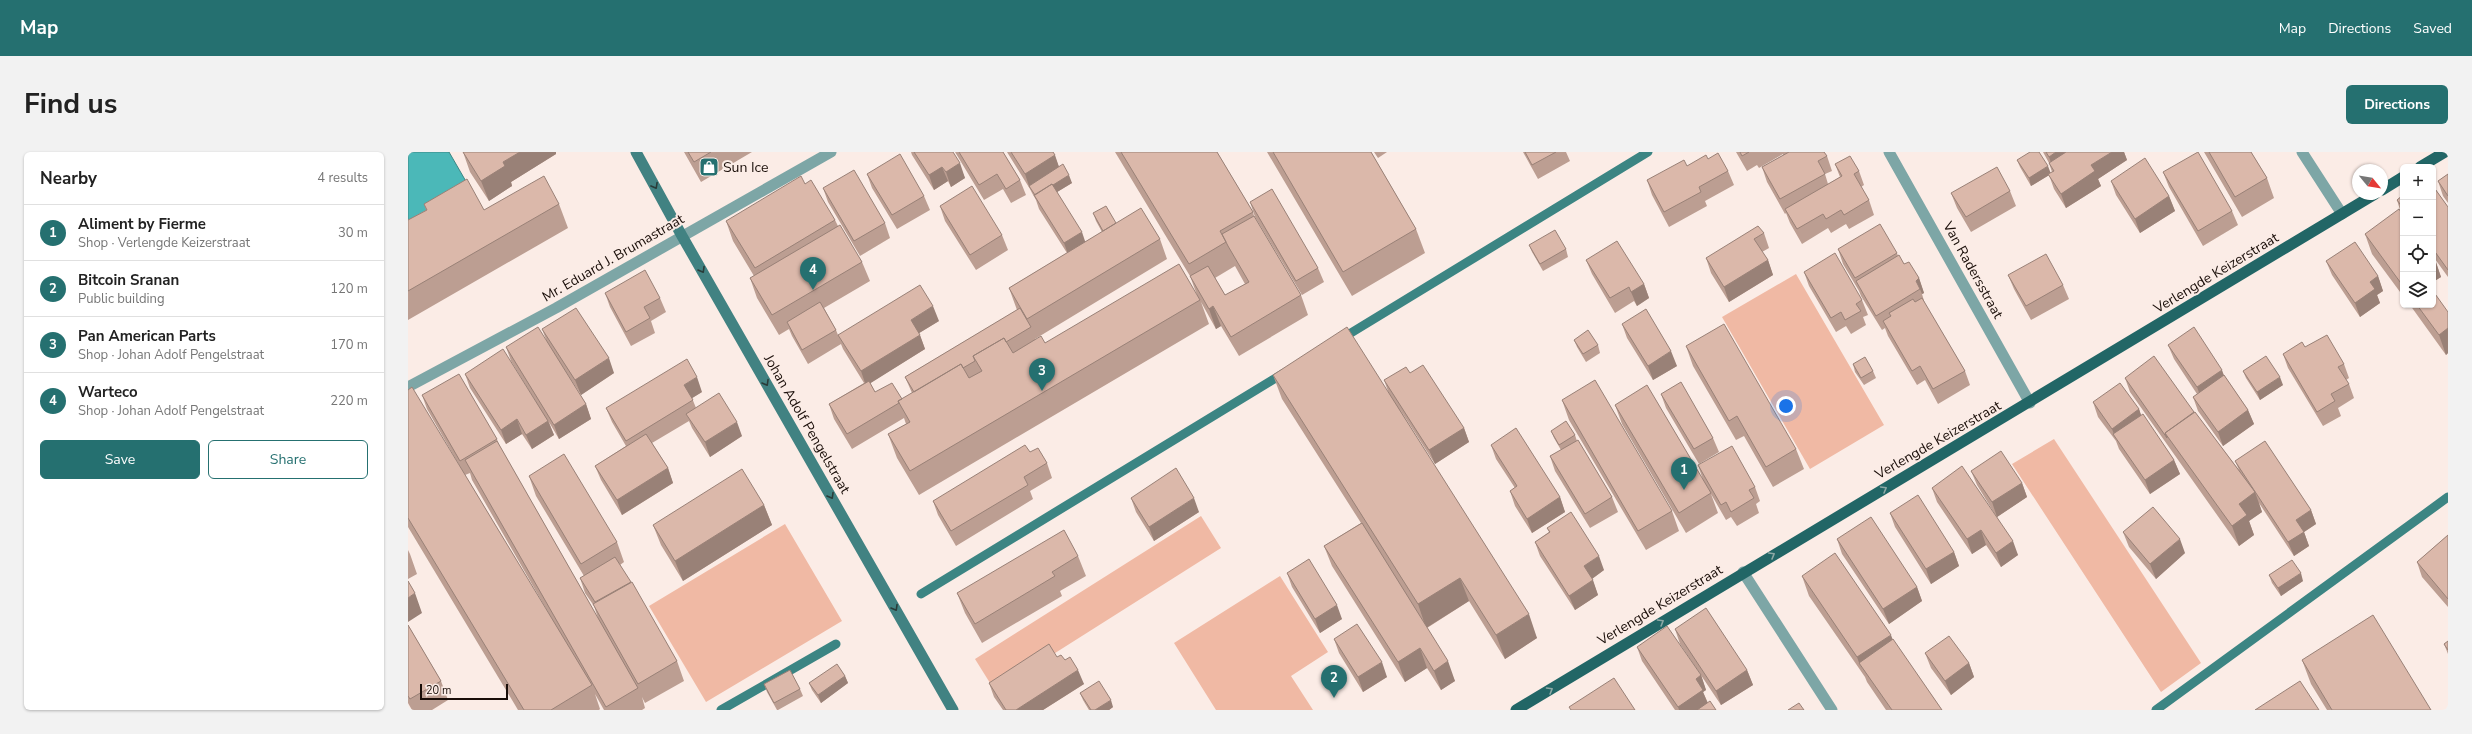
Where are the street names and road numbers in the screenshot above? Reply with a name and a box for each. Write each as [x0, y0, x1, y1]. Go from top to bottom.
street label: Mr. Eduard J. Brumastraat [539, 210, 687, 306]
street label: Van Radersstraat [1938, 217, 2008, 322]
street label: Verlengde Keizerstraat [2149, 228, 2282, 318]
street label: Johan Adolf Pengelstraat [759, 350, 855, 497]
street label: Verlengde Keizerstraat [1871, 396, 2005, 484]
street label: Verlengde Keizerstraat [1593, 560, 1726, 650]

